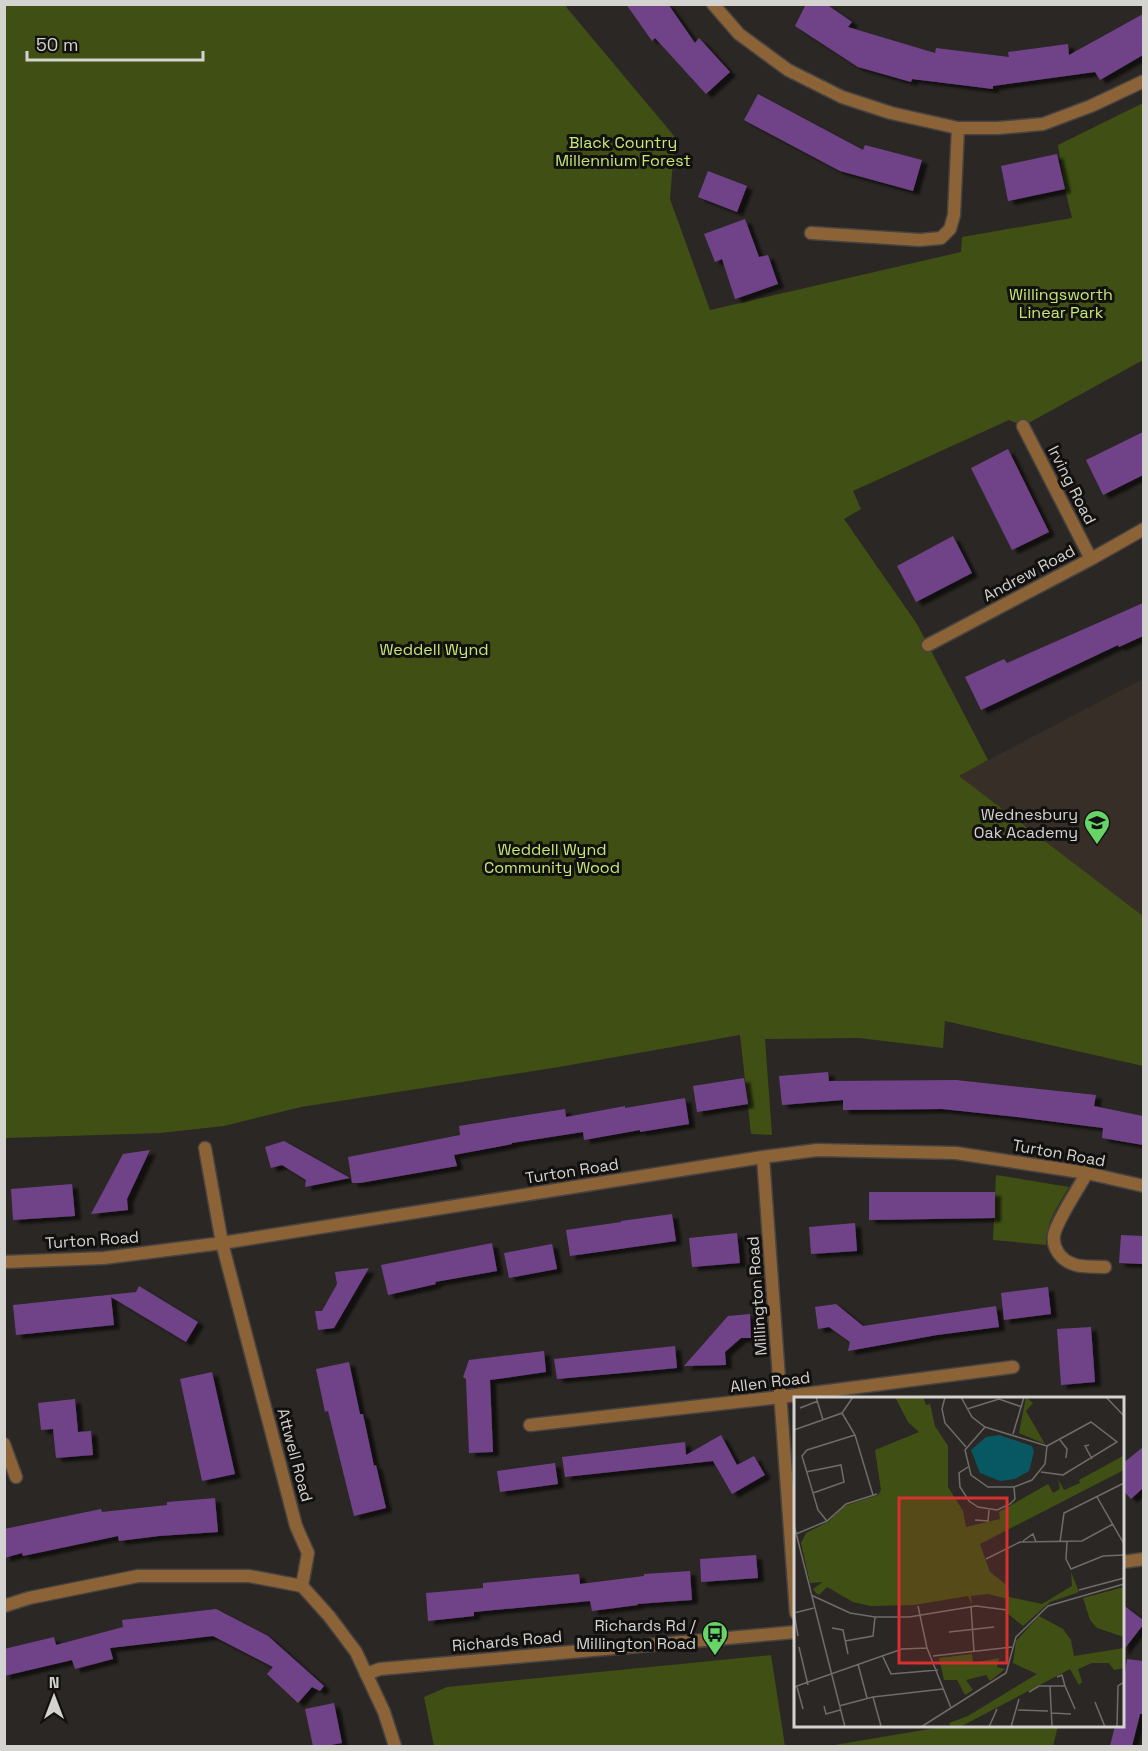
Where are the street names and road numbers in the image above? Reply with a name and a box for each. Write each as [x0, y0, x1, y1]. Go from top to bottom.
street label: Irving Road [1043, 442, 1101, 528]
street label: Andrew Road [979, 540, 1079, 606]
street label: Turton Road [1011, 1134, 1107, 1172]
street label: Turton Road [524, 1153, 620, 1189]
street label: Turton Road [44, 1226, 140, 1254]
street label: Millington Road [742, 1236, 772, 1356]
street label: Allen Road [729, 1367, 811, 1397]
street label: Attwell Road [272, 1406, 318, 1504]
street label: Richards Road [451, 1626, 563, 1656]

